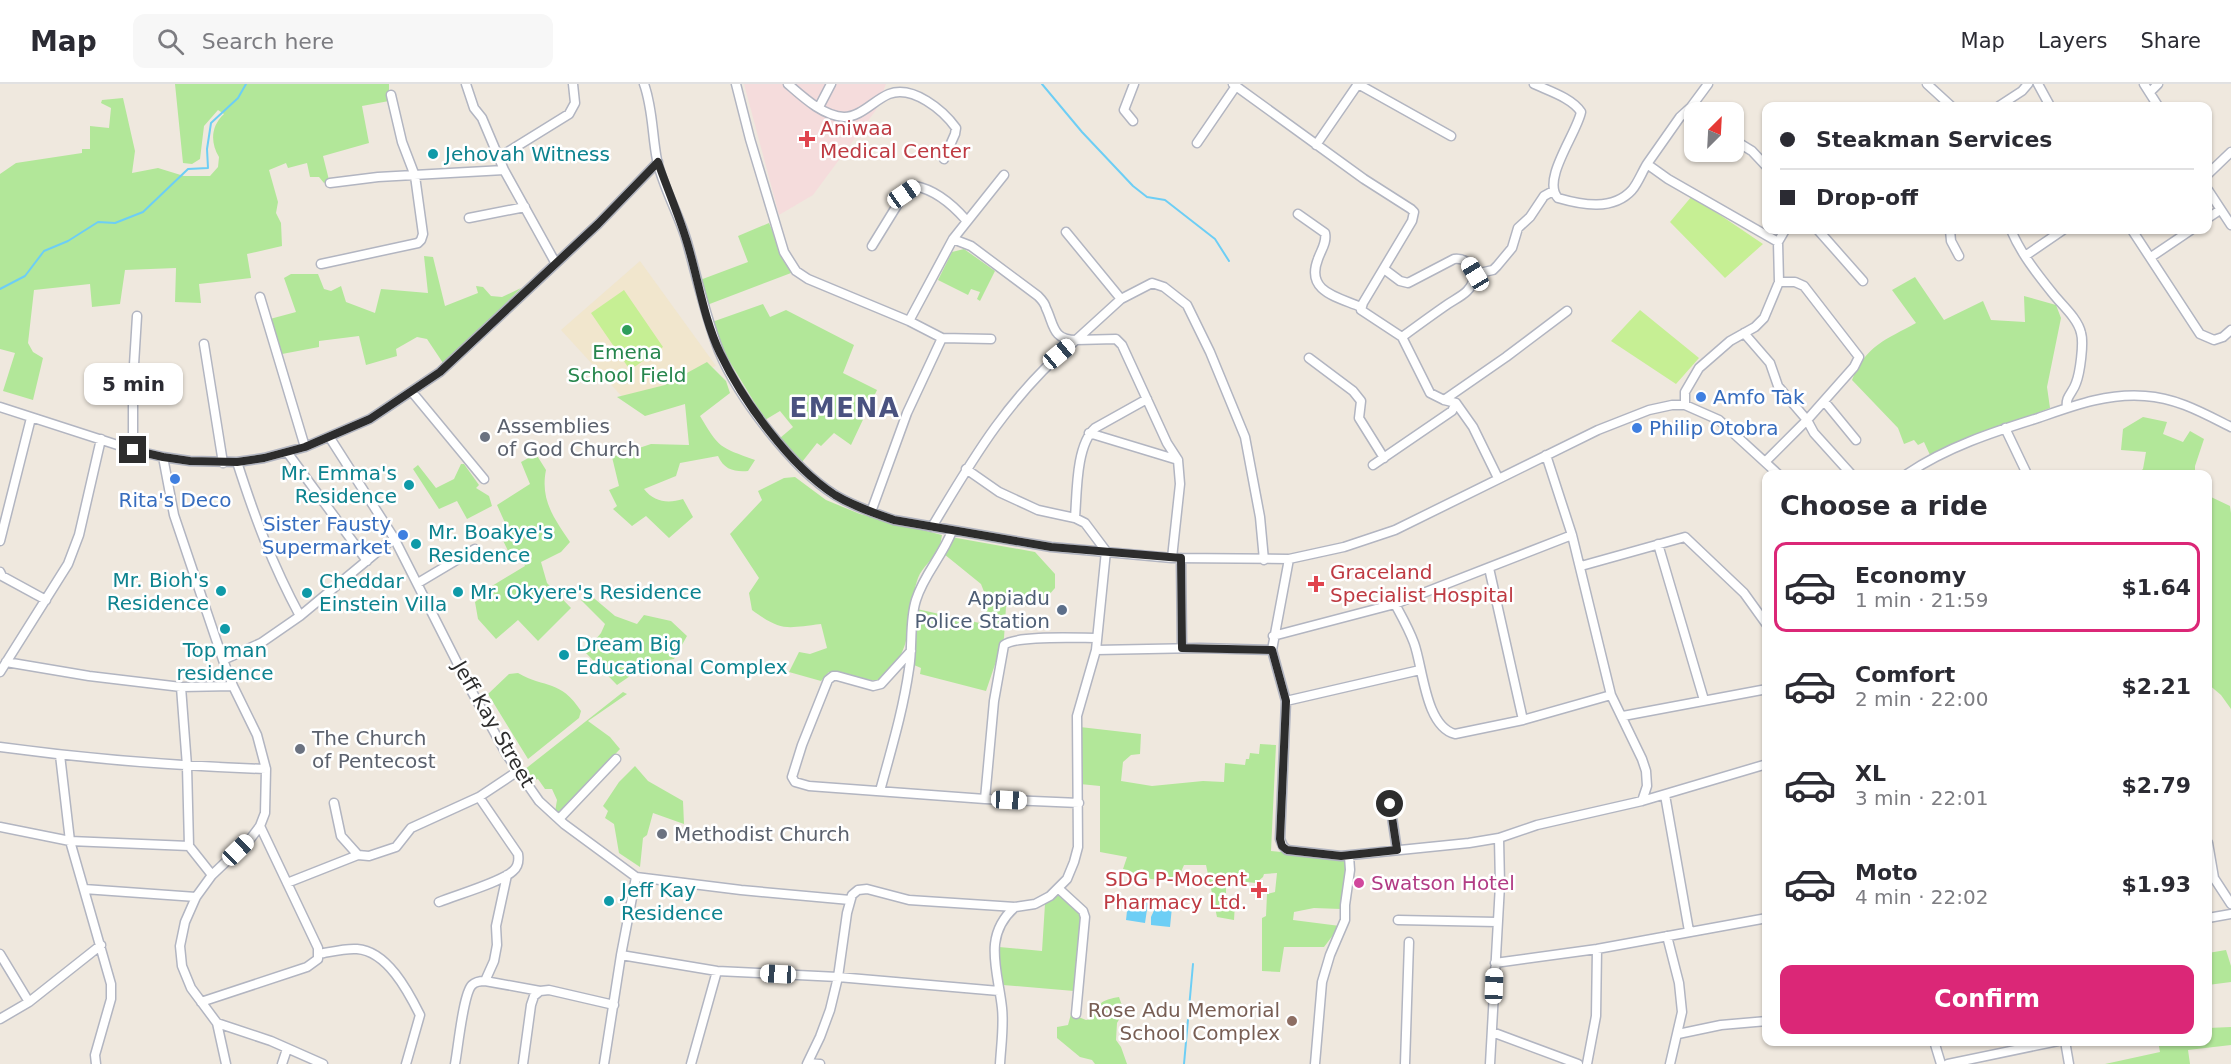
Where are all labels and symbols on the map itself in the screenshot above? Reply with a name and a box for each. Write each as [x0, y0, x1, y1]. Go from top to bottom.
north arrow [1684, 102, 1744, 162]
place label: Aniwaa Medical Center [820, 116, 971, 163]
marker: Aniwaa Medical Center [798, 130, 816, 148]
place label: Jehovah Witness [443, 142, 610, 166]
marker: Jehovah Witness [426, 147, 440, 161]
car [884, 176, 924, 212]
car [1458, 254, 1492, 294]
marker: Emena School Field [620, 323, 634, 337]
car [1039, 336, 1079, 372]
place label: Emena School Field [568, 340, 686, 387]
callout: 5 min [84, 363, 182, 405]
place label: Amfo Tak [1713, 385, 1805, 409]
marker: Amfo Tak [1694, 390, 1708, 404]
district label: EMENA [790, 393, 900, 423]
place label: Assemblies of God Church [497, 414, 640, 461]
place label: Philip Otobra [1649, 416, 1778, 440]
marker: Philip Otobra [1630, 421, 1644, 435]
marker: Assemblies of God Church [478, 430, 492, 444]
route end [119, 436, 146, 463]
place label: Mr. Emma's Residence [281, 461, 397, 508]
marker: Rita's Deco [168, 472, 182, 486]
marker: Mr. Emma's Residence [402, 478, 416, 492]
place label: Rita's Deco [119, 488, 231, 512]
place label: Sister Fausty Supermarket [262, 512, 391, 559]
place label: Mr. Boakye's Residence [428, 520, 554, 567]
marker: Sister Fausty Supermarket [396, 528, 410, 542]
marker: Mr. Boakye's Residence [409, 537, 423, 551]
place label: Graceland Specialist Hospital [1330, 560, 1514, 607]
place label: Mr. Bioh's Residence [107, 568, 209, 615]
place label: Cheddar Einstein Villa [319, 569, 447, 616]
marker: Graceland Specialist Hospital [1307, 575, 1325, 593]
place label: Mr. Okyere's Residence [470, 580, 702, 604]
marker: Mr. Bioh's Residence [214, 584, 228, 598]
marker: Mr. Okyere's Residence [451, 585, 465, 599]
marker: Cheddar Einstein Villa [300, 586, 314, 600]
place label: Appiadu Police Station [915, 586, 1050, 633]
marker: Appiadu Police Station [1055, 603, 1069, 617]
marker: Top man residence [218, 622, 232, 636]
place label: Dream Big Educational Complex [576, 632, 788, 679]
place label: Top man residence [176, 638, 274, 685]
marker: Dream Big Educational Complex [557, 648, 571, 662]
street label: Jeff Kay Street [447, 655, 540, 792]
place label: The Church of Pentecost [311, 726, 436, 773]
marker: The Church of Pentecost [293, 742, 307, 756]
car [991, 790, 1027, 810]
route start [1376, 790, 1403, 817]
place label: Methodist Church [674, 822, 850, 846]
marker: Methodist Church [655, 827, 669, 841]
car [219, 831, 257, 869]
place label: SDG P-Mocent Pharmacy Ltd. [1103, 867, 1247, 914]
place label: Swatson Hotel [1371, 871, 1515, 895]
marker: Swatson Hotel [1352, 876, 1366, 890]
place label: Jeff Kay Residence [619, 878, 723, 925]
marker: SDG P-Mocent Pharmacy Ltd. [1252, 883, 1266, 897]
marker: Jeff Kay Residence [602, 894, 616, 908]
car [760, 964, 796, 984]
car [1484, 968, 1504, 1004]
place label: Rose Adu Memorial School Complex [1088, 998, 1280, 1045]
marker: Rose Adu Memorial School Complex [1285, 1014, 1299, 1028]

